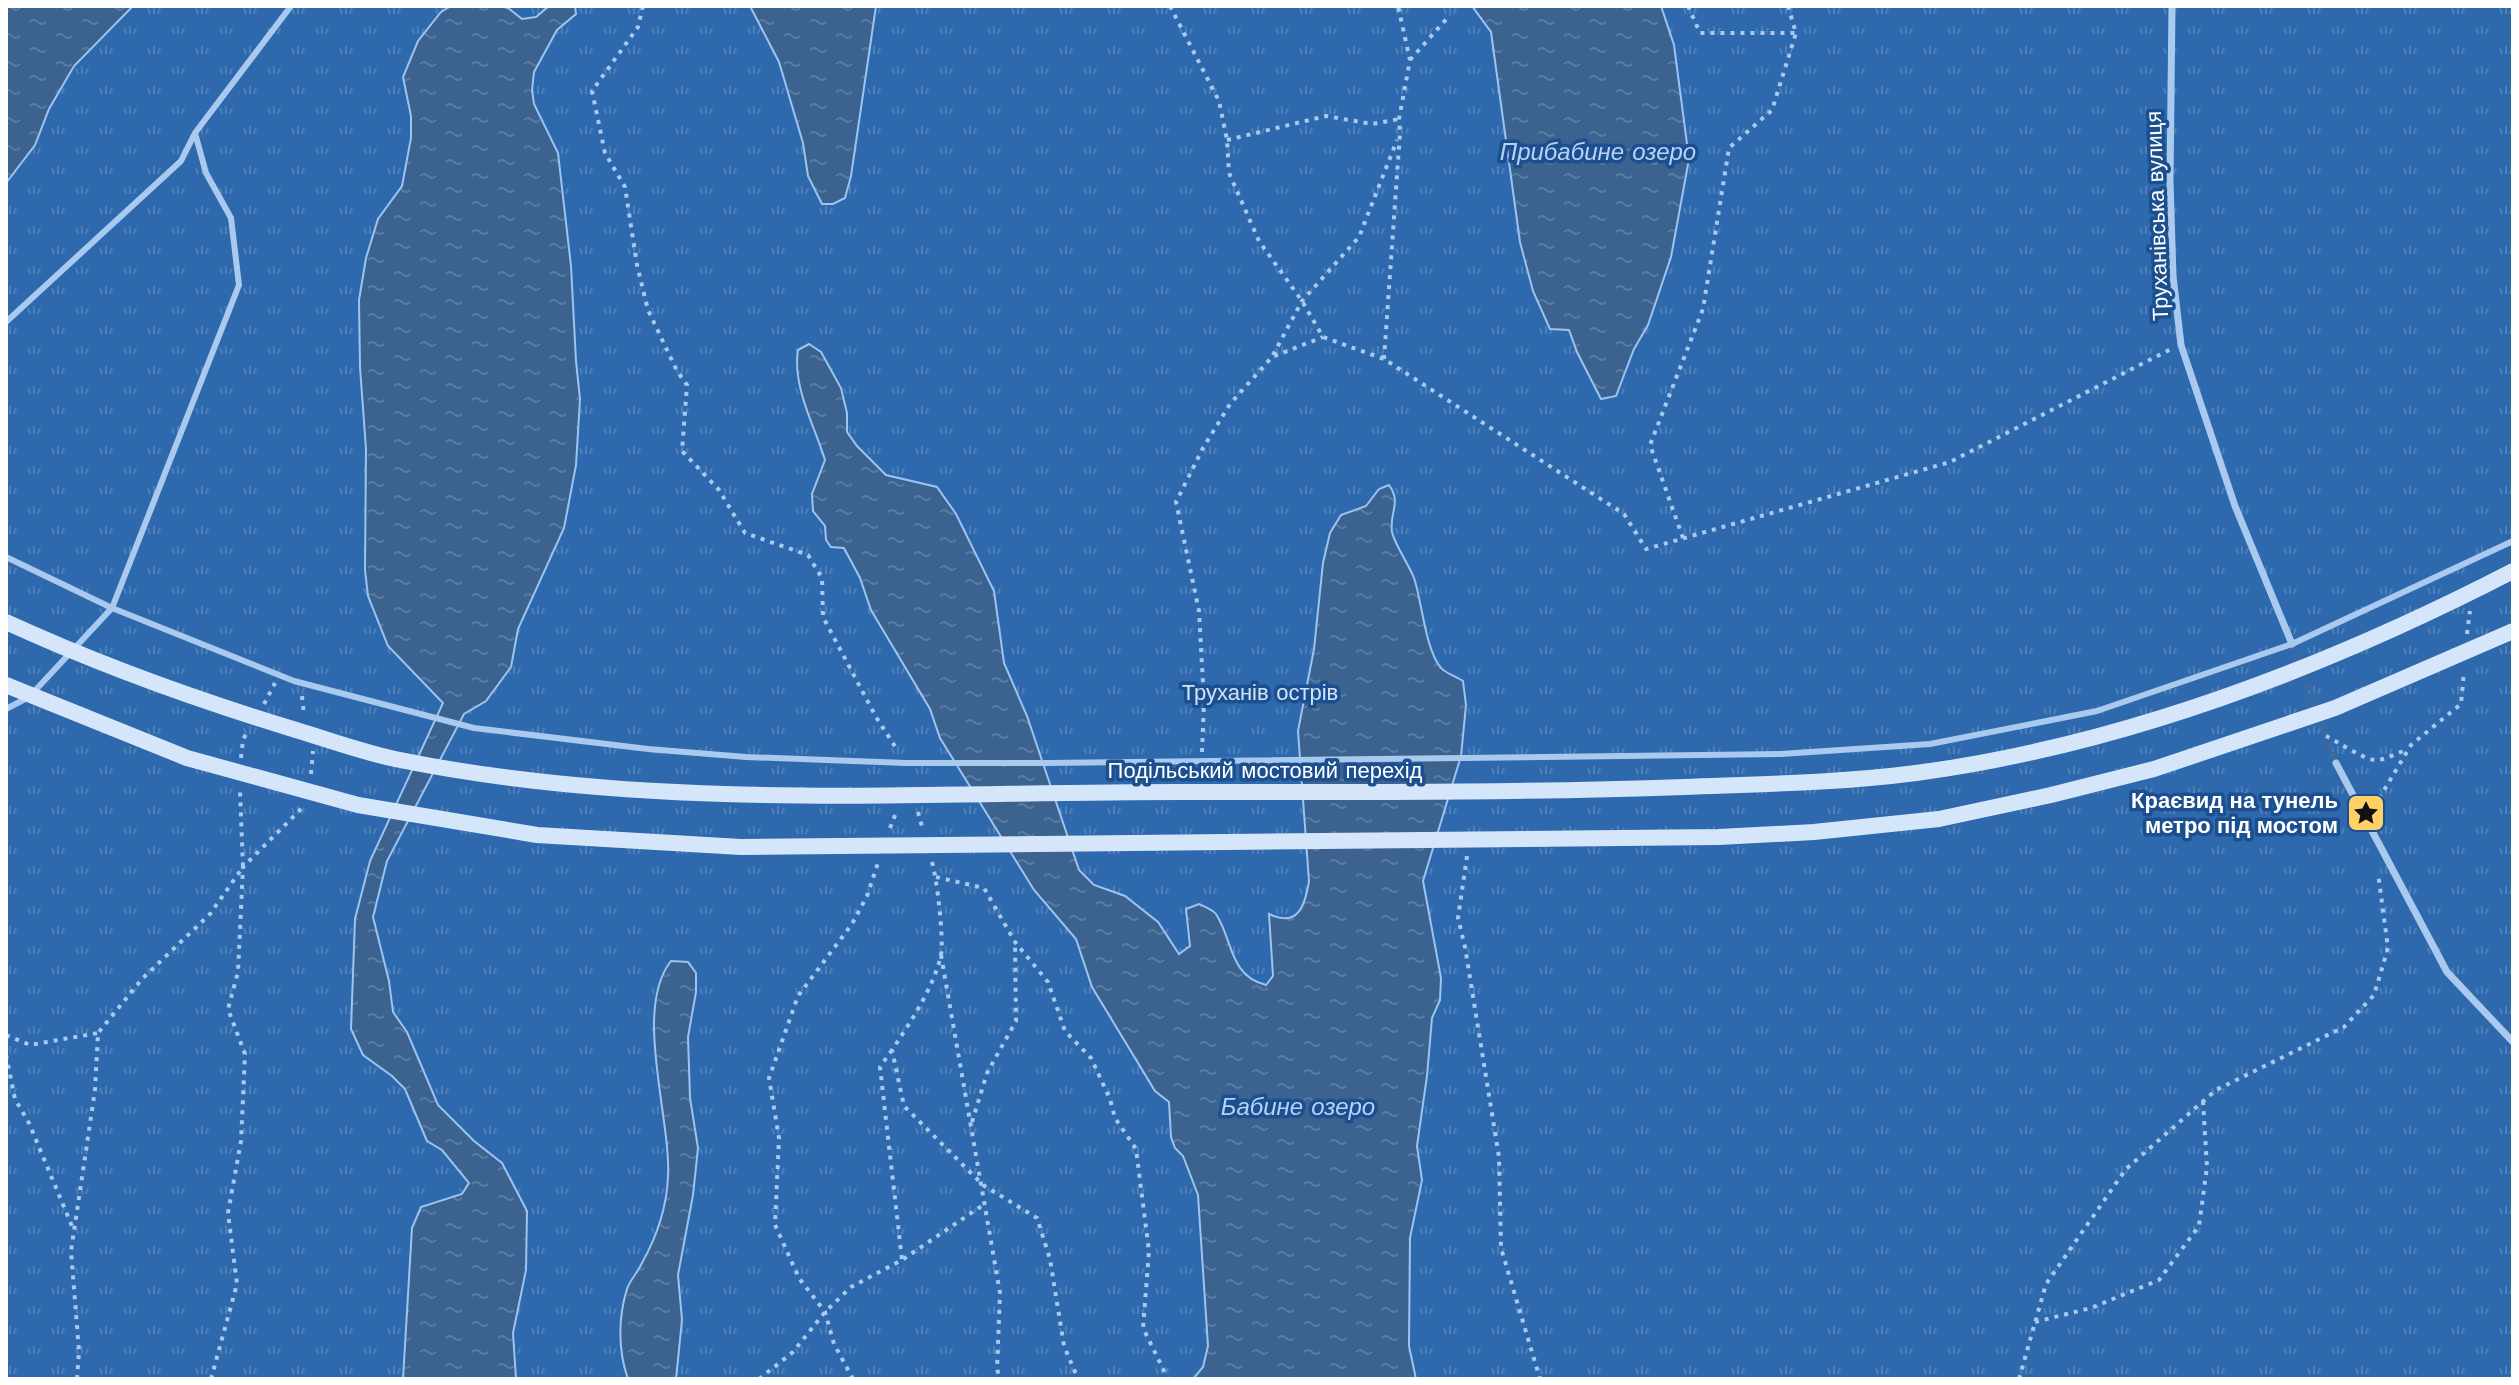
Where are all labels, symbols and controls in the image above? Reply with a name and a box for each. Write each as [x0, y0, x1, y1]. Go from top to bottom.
street label: Труханівська вулиця [2141, 110, 2173, 322]
water label: Прибабине озеро [1500, 138, 1696, 166]
park label: Труханів острів [1182, 680, 1338, 705]
street label: Подільський мостовий перехід [1108, 758, 1423, 783]
place label: Краєвид на тунель метро під мостом [2131, 788, 2338, 838]
place icon: Краєвид на тунель метро під мостом [2345, 792, 2387, 834]
water label: Бабине озеро [1221, 1093, 1375, 1121]

